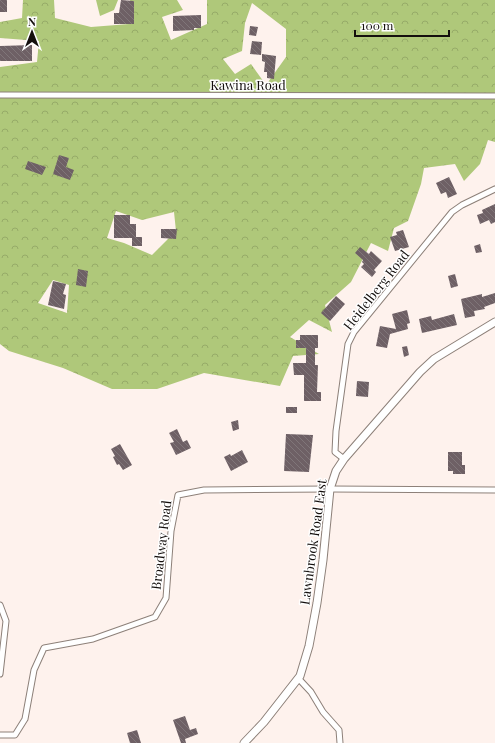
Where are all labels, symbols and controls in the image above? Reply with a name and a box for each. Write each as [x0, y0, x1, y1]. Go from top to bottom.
north arrow [12, 12, 52, 52]
scale bar [355, 12, 449, 38]
text: N [28, 14, 36, 29]
text: 100 m [361, 17, 394, 33]
street label: Kawina Road [210, 76, 286, 93]
street label: Heidelberg Road [339, 246, 413, 333]
street label: Lawnbrook Road East [295, 478, 330, 606]
street label: Broadway Road [147, 499, 174, 591]

